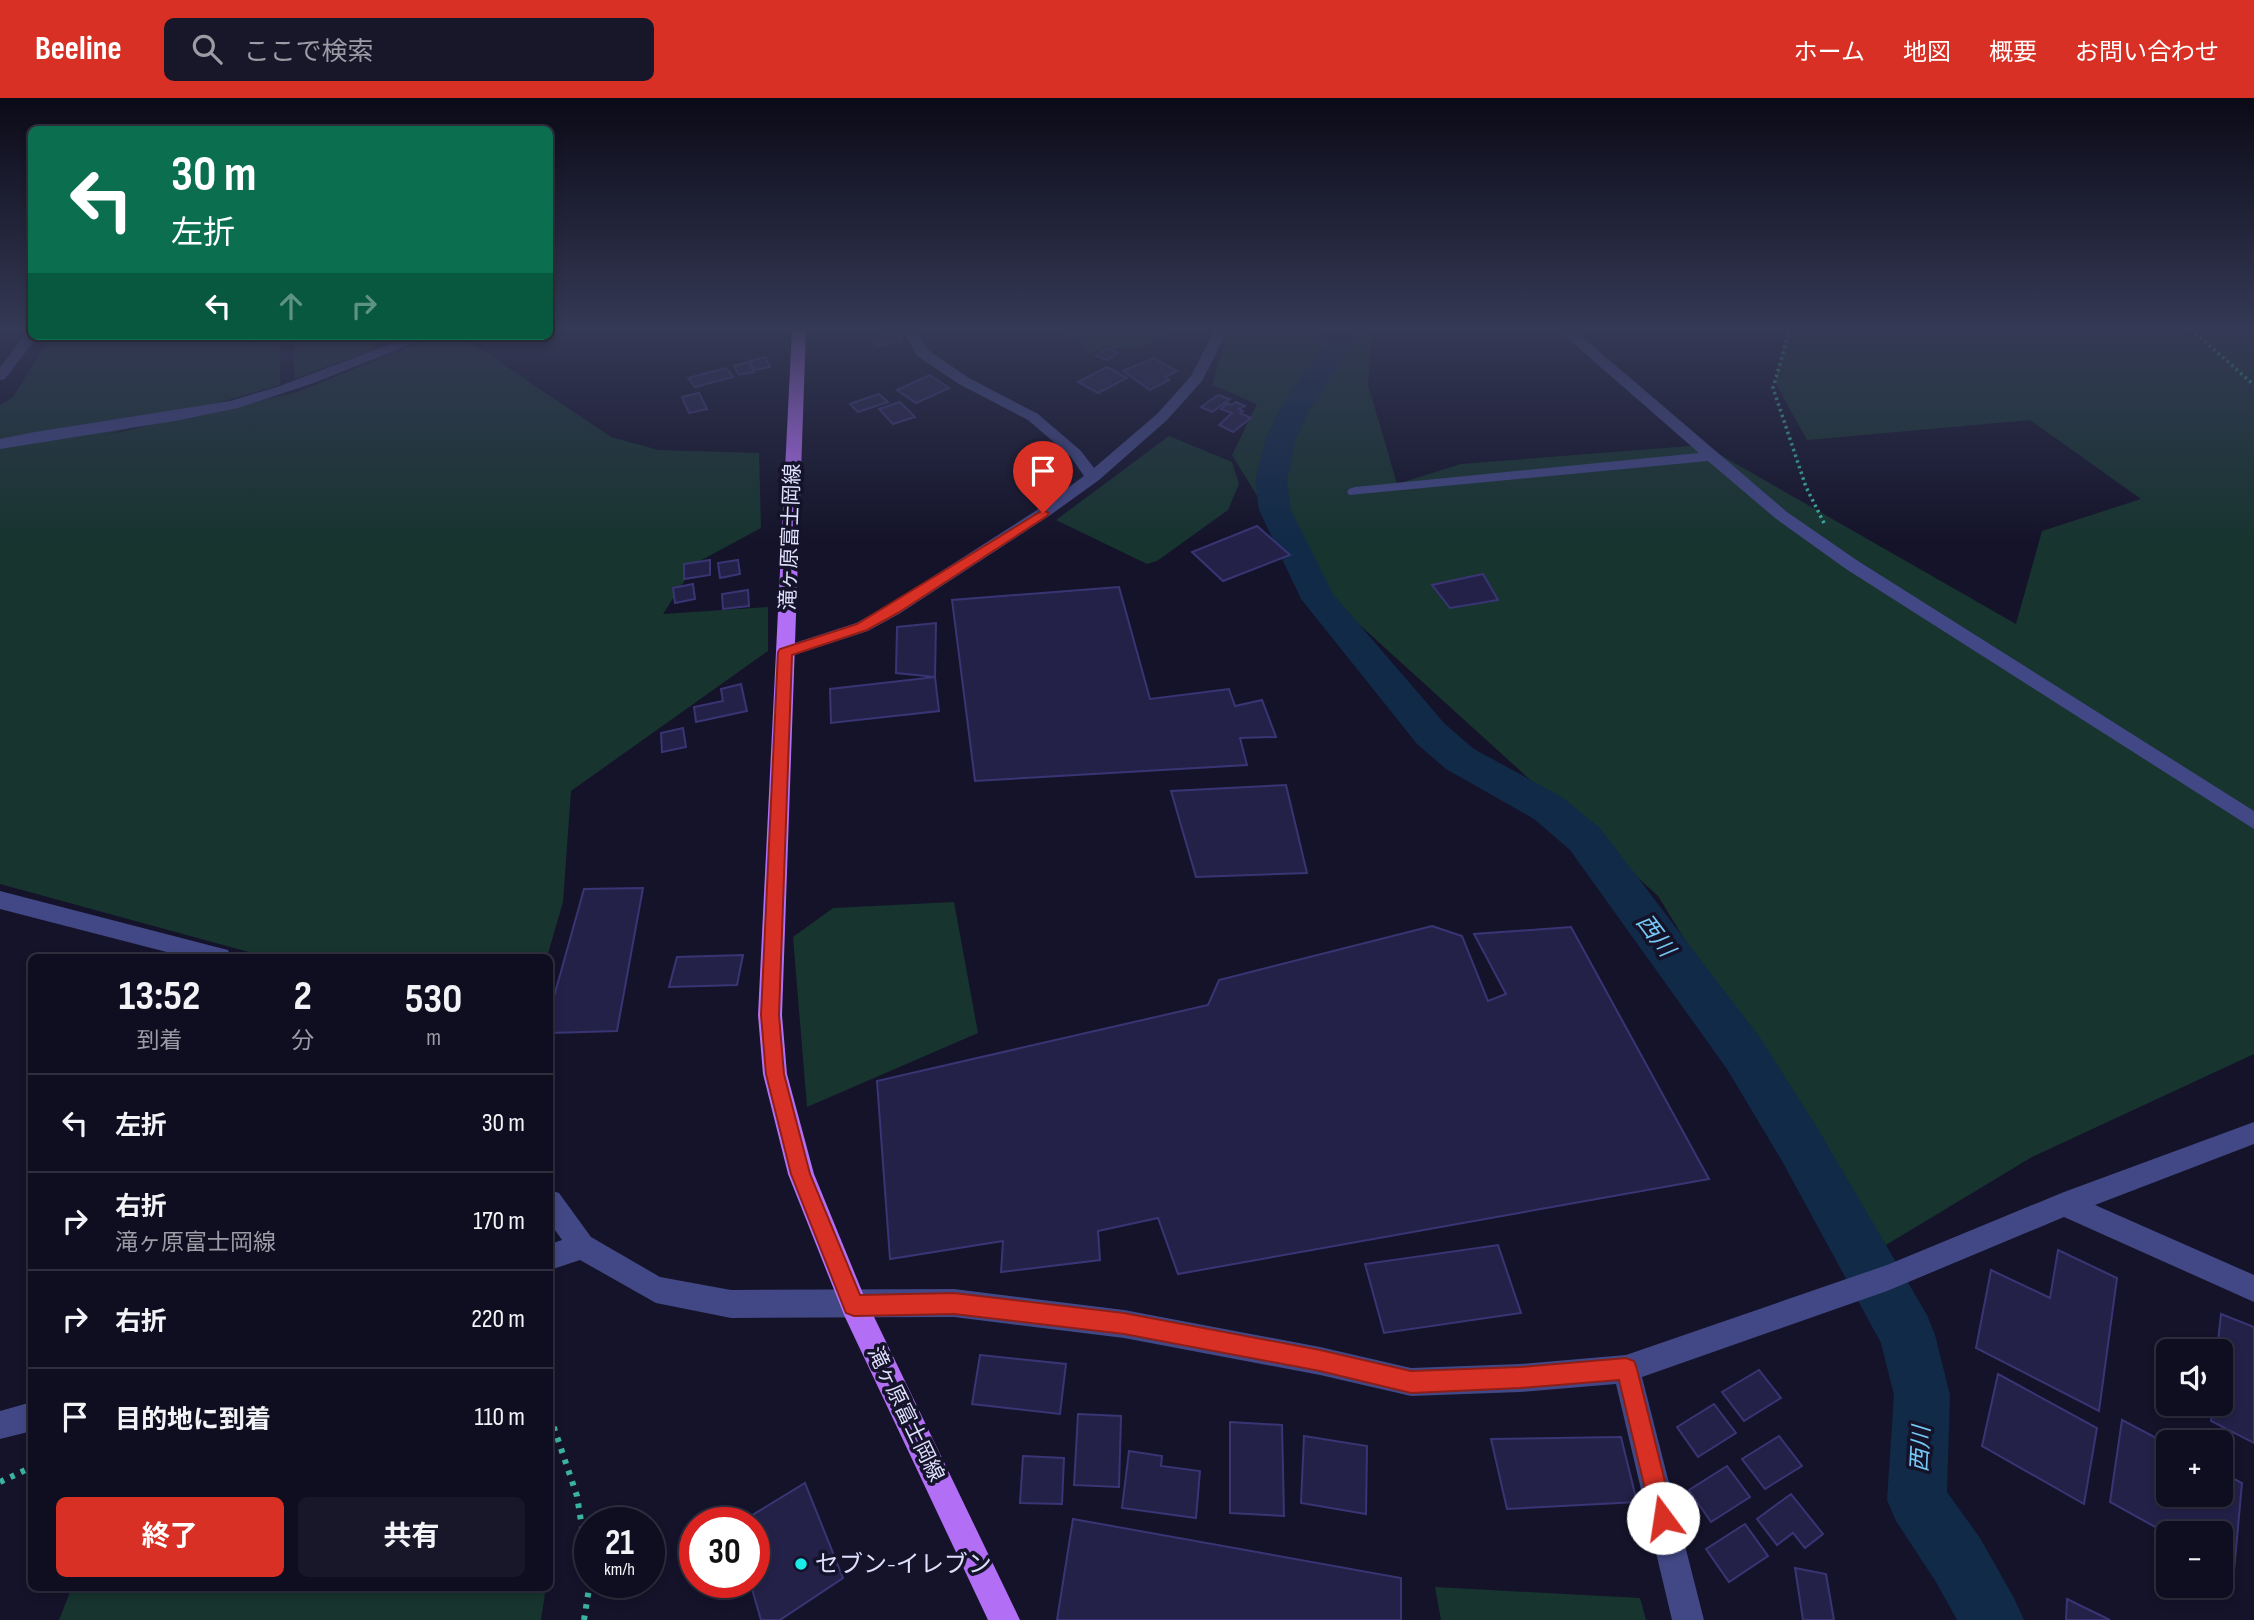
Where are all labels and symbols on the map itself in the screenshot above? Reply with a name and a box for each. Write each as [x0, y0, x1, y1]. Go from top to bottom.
pin [1013, 441, 1073, 513]
street label: 滝ヶ原富士岡線 [775, 463, 806, 611]
water label: 西川 [1630, 909, 1682, 965]
street label: 滝ヶ原富士岡線 [862, 1343, 949, 1486]
water label: 西川 [1906, 1422, 1936, 1473]
position arrow [1626, 1481, 1700, 1555]
speed limit sign: 30 [679, 1507, 770, 1598]
place label: セブン-イレブン [815, 1550, 992, 1579]
marker: セブン-イレブン [793, 1556, 809, 1572]

